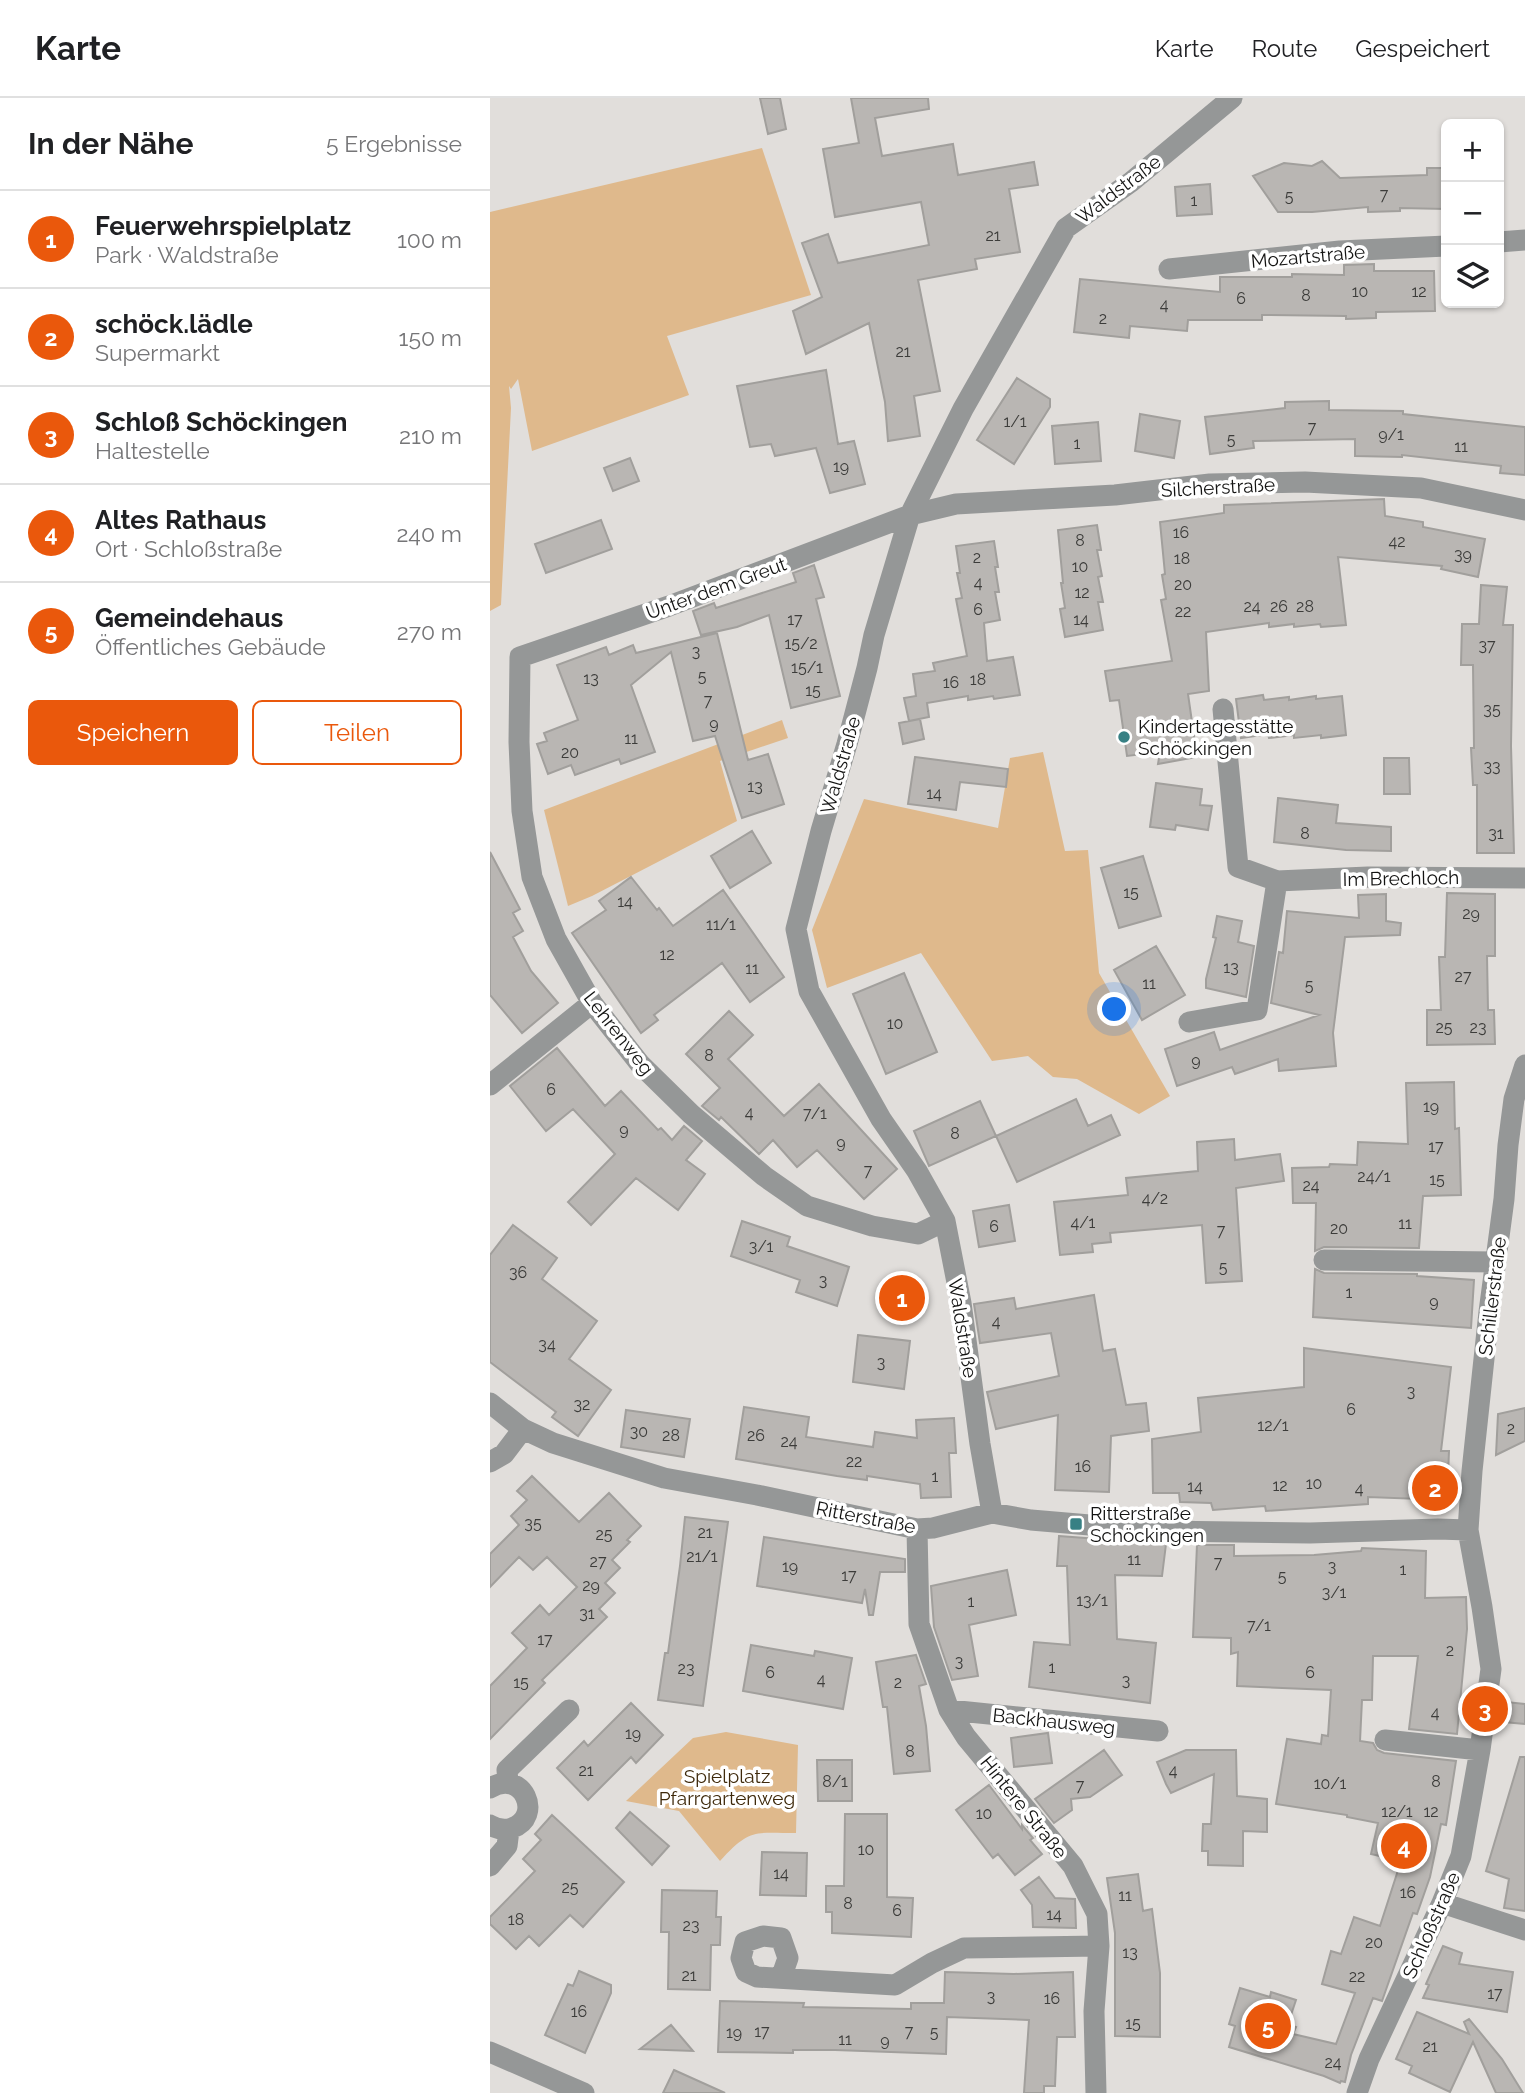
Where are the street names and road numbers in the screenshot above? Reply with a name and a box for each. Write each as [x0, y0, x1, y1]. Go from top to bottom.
street label: Waldstraße [1071, 150, 1165, 228]
street label: Mozartstraße [1250, 240, 1366, 272]
street label: Silcherstraße [1160, 473, 1276, 501]
street label: Unter dem Greut [643, 552, 790, 624]
street label: Waldstraße [816, 714, 864, 816]
street label: Im Brechloch [1342, 866, 1460, 890]
street label: Lehrenweg [580, 987, 658, 1079]
street label: Schillerstraße [1474, 1235, 1510, 1357]
street label: Waldstraße [944, 1277, 982, 1379]
street label: Ritterstraße [814, 1497, 918, 1537]
street label: Backhausweg [992, 1704, 1116, 1738]
street label: Hintere Straße [976, 1751, 1072, 1863]
street label: Schloßstraße [1398, 1868, 1464, 1982]

